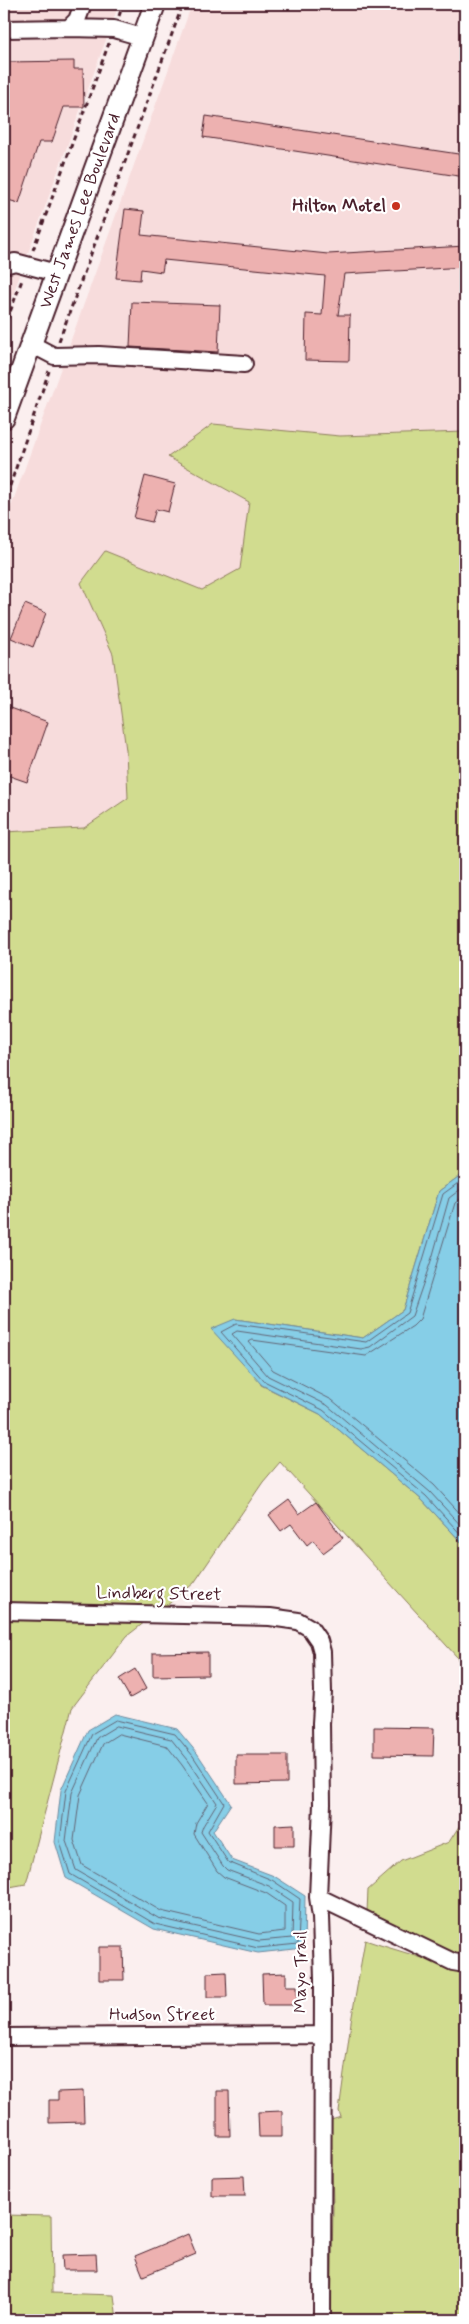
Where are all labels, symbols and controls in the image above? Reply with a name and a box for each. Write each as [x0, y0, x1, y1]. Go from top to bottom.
street label: West James Lee Boulevard [33, 110, 127, 312]
place label: Hilton Motel [292, 194, 386, 218]
marker: Hilton Motel [390, 200, 402, 212]
street label: Lindberg Street [96, 1581, 222, 1609]
street label: Mayo Trail [289, 1931, 313, 2013]
street label: Hudson Street [109, 2003, 215, 2027]

